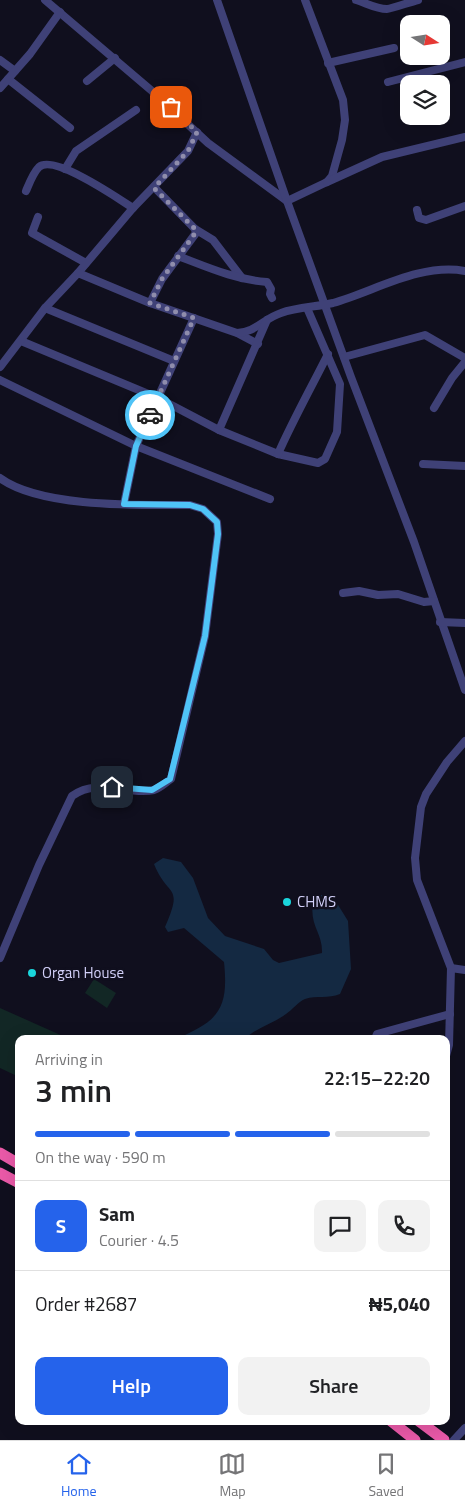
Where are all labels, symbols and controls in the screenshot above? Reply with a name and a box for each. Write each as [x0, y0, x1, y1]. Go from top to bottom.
north arrow [400, 15, 450, 65]
map controls [400, 15, 450, 125]
button: layers [400, 75, 450, 125]
pin [150, 86, 192, 128]
icon: bag [157, 93, 185, 121]
courier [125, 390, 175, 440]
icon: car [136, 401, 164, 429]
pin [91, 766, 133, 808]
icon: home [98, 773, 126, 801]
place label: CHMS [297, 890, 336, 913]
marker: CHMS [281, 896, 293, 908]
place label: Organ House [42, 961, 124, 984]
marker: Organ House [26, 967, 38, 979]
text: Arriving in [35, 1047, 103, 1071]
text: 22:15–22:20 [324, 1063, 430, 1092]
text: 3 min [35, 1066, 112, 1114]
text: On the way · 590 m [35, 1145, 166, 1169]
text: Sam [99, 1199, 135, 1228]
button: chat [314, 1200, 366, 1252]
button: phone [378, 1200, 430, 1252]
text: S [56, 1211, 66, 1240]
text: Courier · 4.5 [99, 1228, 179, 1252]
text: Order #2687 [35, 1289, 137, 1318]
text: ₦5,040 [369, 1289, 430, 1318]
button: Help [35, 1357, 228, 1415]
button: Share [238, 1357, 430, 1415]
tab: Home [61, 1450, 97, 1501]
tab: Map [218, 1450, 246, 1501]
tab: Saved [368, 1450, 404, 1501]

